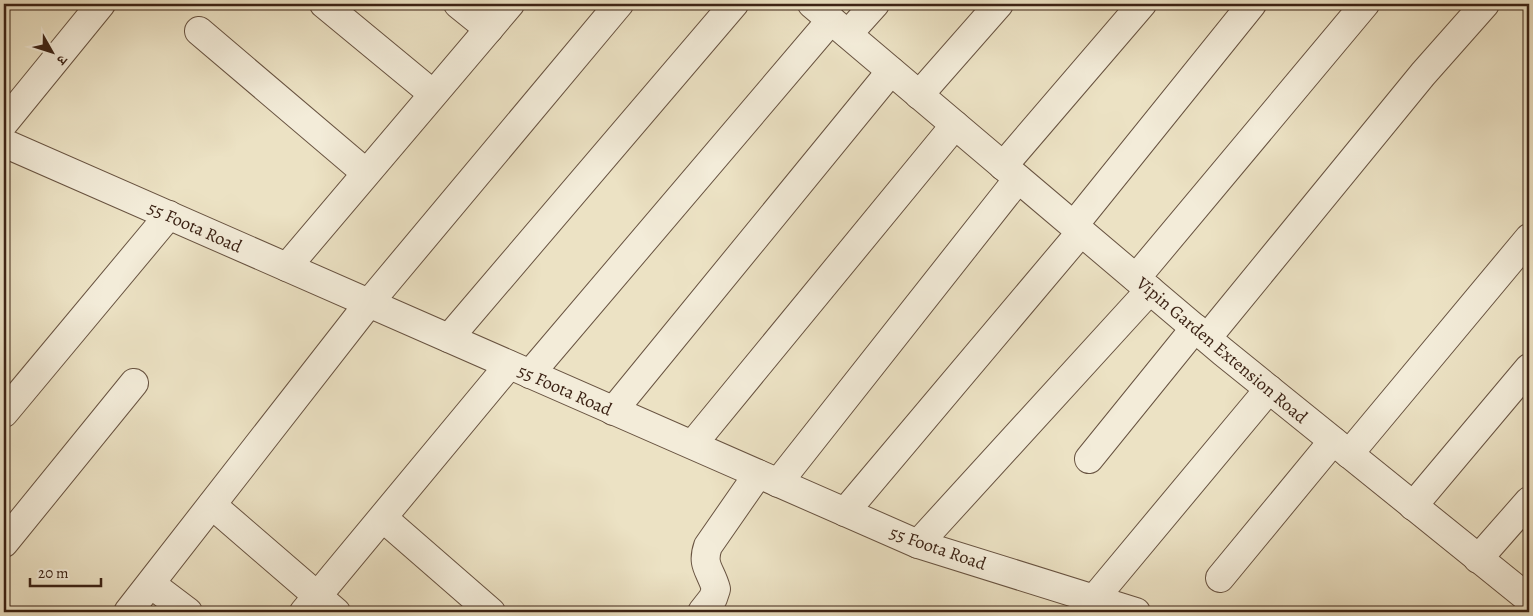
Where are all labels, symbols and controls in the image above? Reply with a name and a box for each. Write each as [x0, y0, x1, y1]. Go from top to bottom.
north arrow [28, 28, 78, 78]
text: उ [52, 50, 72, 69]
street label: 55 Foota Road [144, 196, 246, 259]
street label: Vipin Garden Extension Road [1131, 271, 1313, 429]
street label: 55 Foota Road [514, 359, 616, 422]
street label: 55 Foota Road [886, 520, 990, 576]
scale bar [30, 556, 101, 588]
text: 20 m [38, 563, 69, 583]

